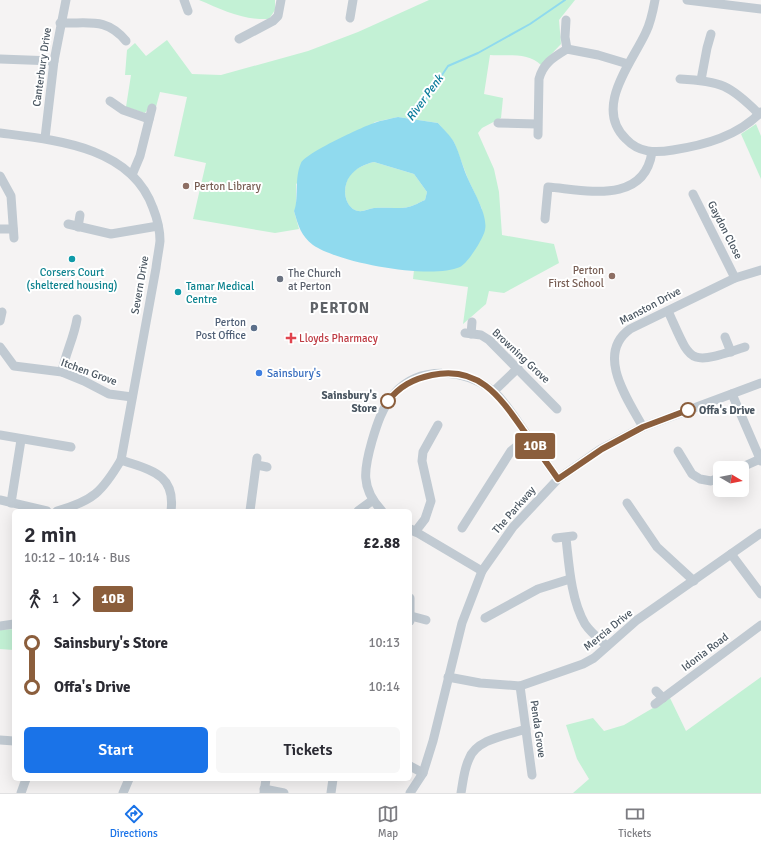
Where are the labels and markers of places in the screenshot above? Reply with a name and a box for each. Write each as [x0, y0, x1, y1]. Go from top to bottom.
place label: Perton Library [194, 180, 262, 193]
marker: Perton Library [181, 181, 191, 191]
marker: Corsers Court (sheltered housing) [67, 254, 77, 264]
place label: Perton First School [548, 264, 604, 290]
place label: Corsers Court (sheltered housing) [27, 266, 117, 292]
place label: The Church at Perton [288, 267, 341, 293]
marker: Perton First School [607, 271, 617, 281]
marker: The Church at Perton [275, 274, 285, 284]
place label: Tamar Medical Centre [186, 280, 254, 306]
marker: Tamar Medical Centre [173, 287, 183, 297]
place label: Perton Post Office [196, 316, 246, 342]
marker: Perton Post Office [249, 323, 259, 333]
place label: Lloyds Pharmacy [299, 332, 379, 345]
marker: Lloyds Pharmacy [286, 333, 296, 343]
place label: Sainsbury's [267, 367, 321, 380]
marker: Sainsbury's [254, 368, 264, 378]
place label: Sainsbury's Store [321, 389, 378, 415]
marker: Sainsbury's Store [380, 393, 396, 409]
marker: Offa's Drive [680, 402, 696, 418]
place label: Offa's Drive [699, 404, 756, 417]

